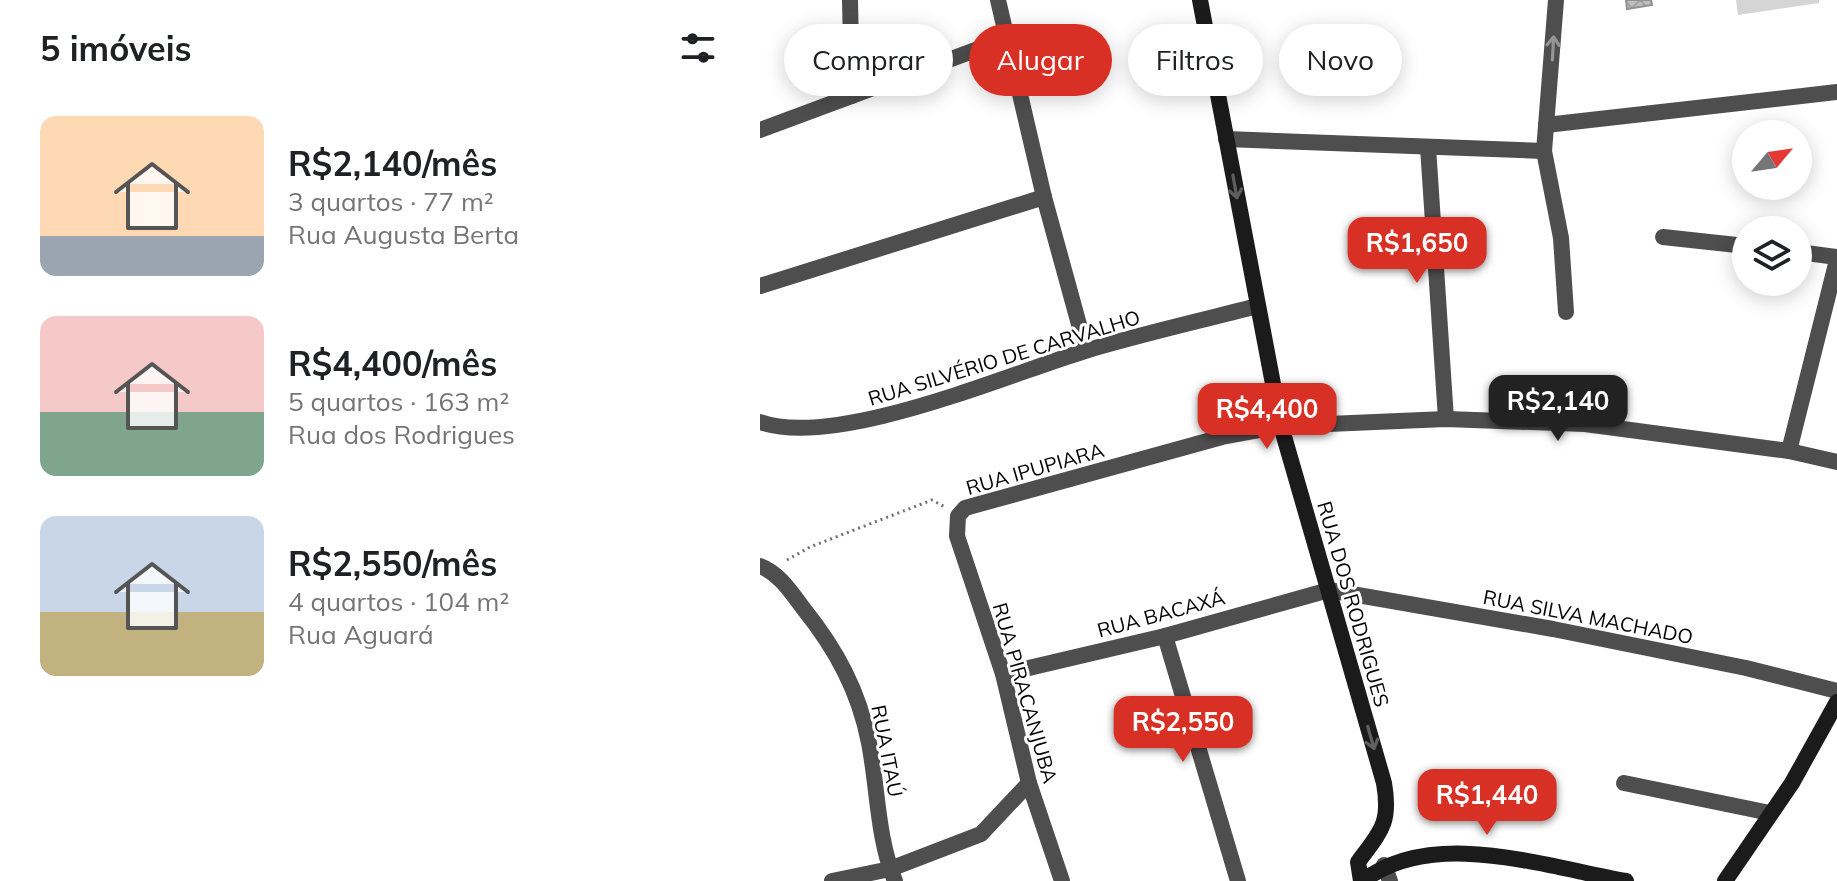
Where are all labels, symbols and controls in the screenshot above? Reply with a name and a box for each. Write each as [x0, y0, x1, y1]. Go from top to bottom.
chip: Comprar [784, 24, 953, 96]
chip: Alugar [969, 24, 1112, 96]
chip: Filtros [1128, 24, 1263, 96]
chip: Novo [1279, 24, 1402, 96]
icon: filters [676, 26, 720, 70]
text: 5 imóveis [40, 27, 192, 70]
one-way arrow [1546, 35, 1561, 62]
north arrow [1732, 120, 1812, 200]
map controls [1732, 120, 1812, 296]
text: R$2,140/mês [288, 142, 497, 185]
icon: home [104, 148, 200, 244]
one-way arrow [1228, 174, 1243, 199]
text: 3 quartos · 77 m² [288, 185, 494, 218]
button: layers [1732, 216, 1812, 296]
pin: R$1,650 [1343, 217, 1491, 285]
text: Rua Augusta Berta [288, 218, 519, 251]
text: R$1,650 [1366, 226, 1468, 259]
street label: RUA SILVÉRIO DE CARVALHO [865, 304, 1143, 411]
text: R$4,400/mês [288, 342, 497, 385]
icon: home [104, 348, 200, 444]
pin: R$2,140 [1484, 375, 1632, 443]
pin: R$4,400 [1193, 383, 1341, 451]
text: R$2,140 [1507, 384, 1609, 417]
text: 5 quartos · 163 m² [288, 385, 509, 418]
text: R$4,400 [1216, 392, 1318, 425]
text: Rua dos Rodrigues [288, 418, 515, 451]
street label: RUA IPUPIARA [963, 437, 1107, 500]
street label: RUA DOS RODRIGUES [1312, 498, 1395, 710]
text: R$2,550/mês [288, 542, 497, 585]
icon: home [104, 548, 200, 644]
street label: RUA BACAXÁ [1094, 584, 1228, 643]
street label: RUA SILVA MACHADO [1481, 584, 1695, 649]
text: 4 quartos · 104 m² [288, 585, 509, 618]
street label: RUA PIRACANJUBA [988, 600, 1063, 786]
text: Rua Aguará [288, 618, 434, 651]
pin: R$2,550 [1109, 696, 1257, 764]
street label: RUA ITAÚ [866, 703, 909, 799]
text: R$2,550 [1132, 705, 1234, 738]
one-way arrow [1364, 724, 1379, 750]
pin: R$1,440 [1413, 769, 1561, 837]
text: R$1,440 [1436, 778, 1538, 811]

